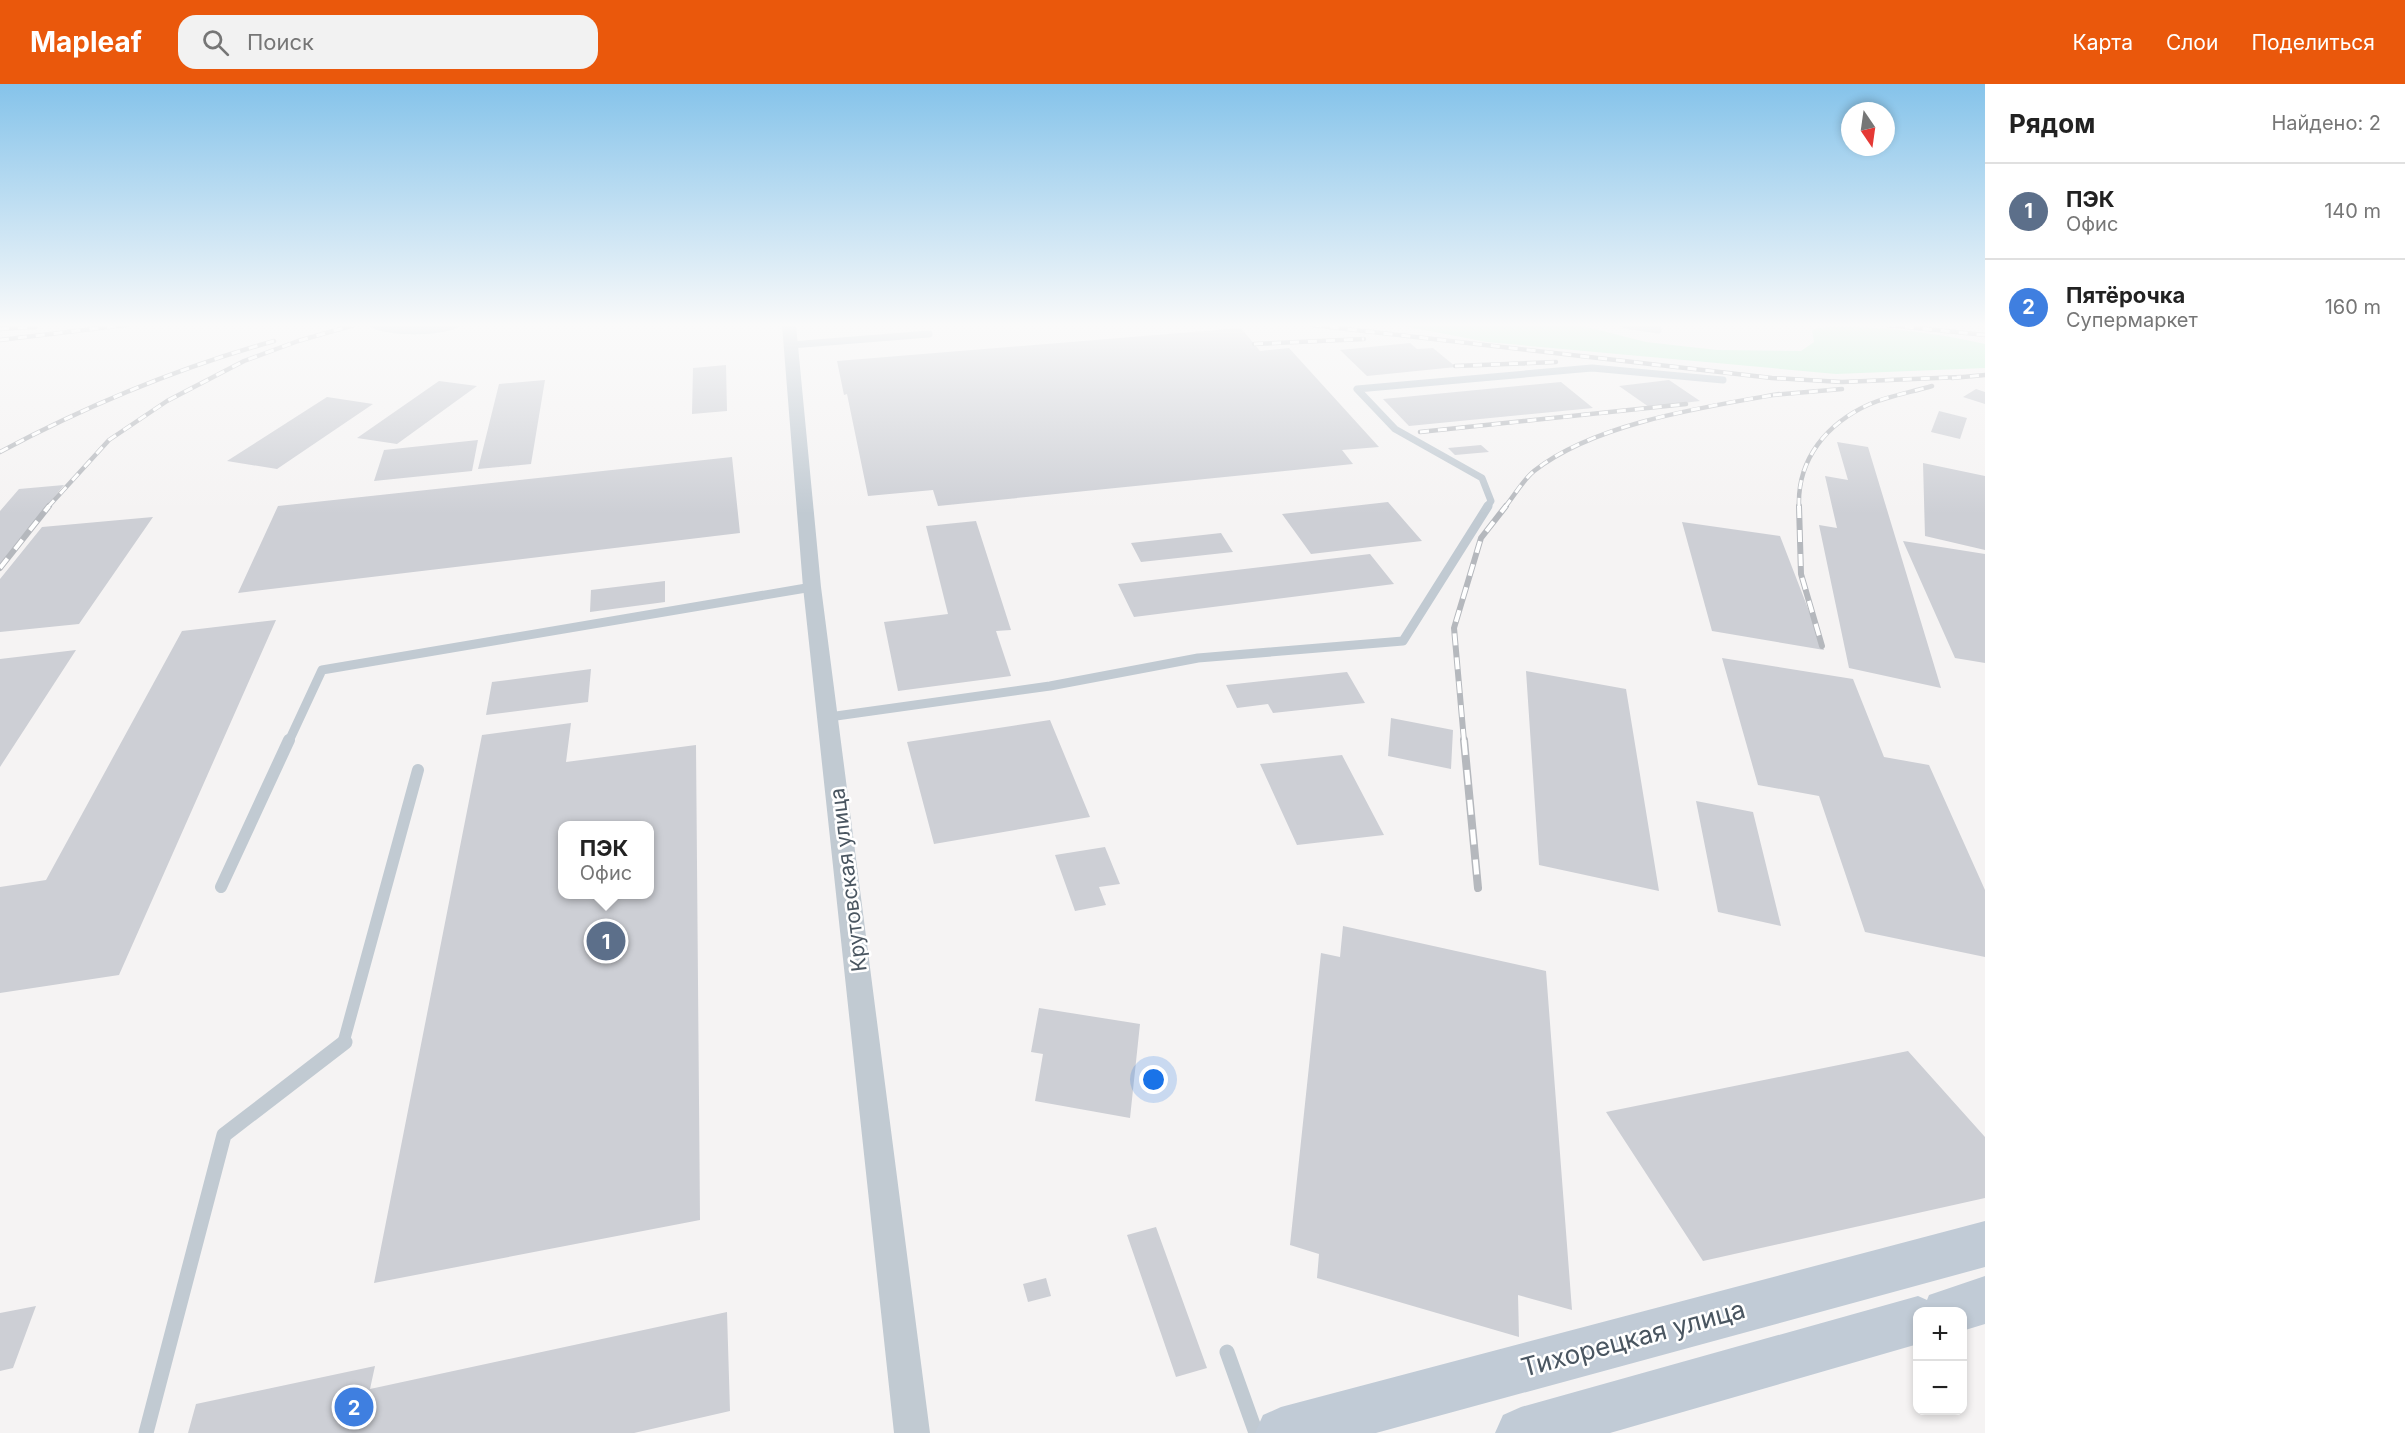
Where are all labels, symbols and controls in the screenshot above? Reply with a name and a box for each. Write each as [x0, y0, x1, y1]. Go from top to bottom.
search box [178, 15, 598, 69]
text: Mapleaf [30, 25, 142, 59]
icon: search [199, 26, 232, 59]
text: Поиск [247, 29, 314, 55]
text: Карта [2073, 30, 2133, 55]
text: Слои [2166, 30, 2218, 55]
text: Поделиться [2251, 30, 2375, 55]
north arrow [1841, 102, 1895, 156]
text: Рядом [2009, 108, 2095, 139]
text: Найдено: 2 [2271, 111, 2381, 135]
text: ПЭК [2066, 186, 2115, 212]
text: 1 [2024, 199, 2033, 223]
text: 140 m [2324, 199, 2381, 223]
text: Офис [2066, 212, 2118, 236]
text: Пятёрочка [2066, 282, 2185, 308]
text: 2 [2022, 295, 2035, 319]
text: 160 m [2325, 295, 2381, 319]
text: Супермаркет [2066, 308, 2198, 332]
street label: Крутовская улица [824, 787, 872, 973]
popup [558, 821, 654, 899]
text: ПЭК [580, 835, 628, 861]
text: Офис [580, 861, 632, 885]
pin: 1 [586, 918, 626, 964]
your location [1139, 1065, 1168, 1094]
street label: Тихорецкая улица [1518, 1293, 1748, 1383]
map controls [1913, 1307, 1967, 1415]
button: + [1913, 1307, 1967, 1361]
button: − [1913, 1361, 1967, 1415]
pin: 2 [334, 1384, 374, 1430]

